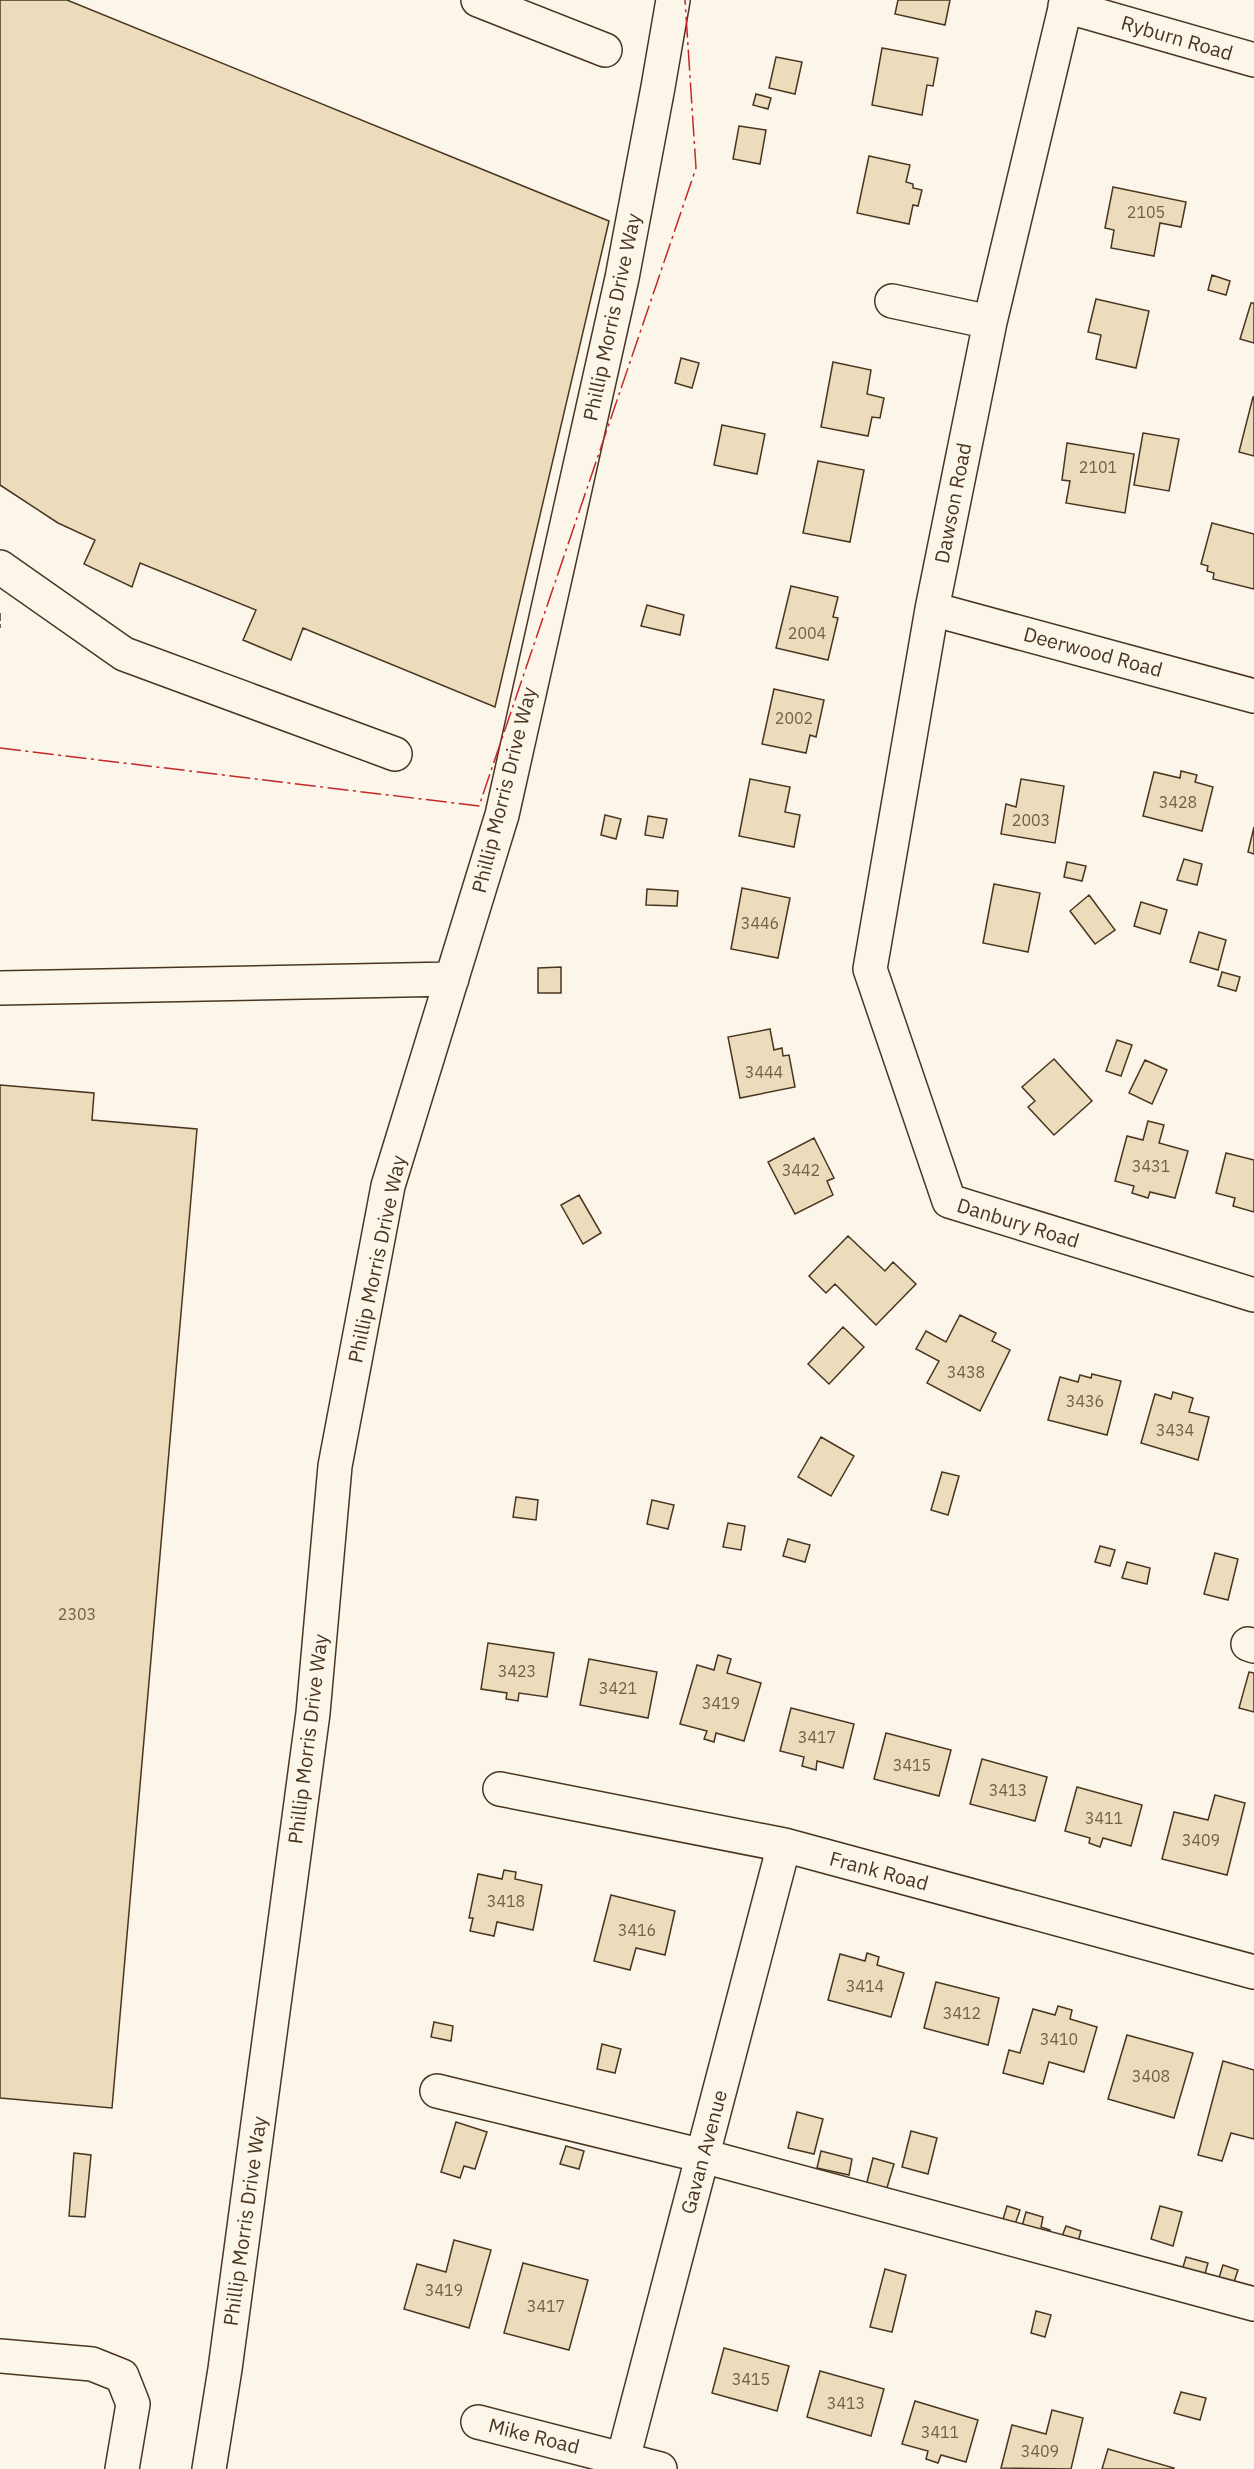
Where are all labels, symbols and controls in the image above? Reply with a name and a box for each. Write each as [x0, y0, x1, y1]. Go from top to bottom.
street label: Ryburn Road [1118, 9, 1236, 66]
house number: 2105 [1127, 202, 1165, 222]
street label: Phillip Morris Drive Way [576, 211, 647, 423]
street label: Dawson Road [928, 440, 977, 566]
house number: 2101 [1079, 457, 1117, 477]
street label: Deerwood Road [1021, 620, 1166, 683]
house number: 2004 [788, 623, 826, 643]
street label: Phillip Morris Drive Way [465, 684, 542, 896]
house number: 2002 [775, 708, 813, 728]
house number: 3428 [1159, 792, 1197, 812]
house number: 2003 [1012, 810, 1050, 830]
house number: 3446 [741, 913, 779, 933]
house number: 3444 [745, 1062, 783, 1082]
street label: Phillip Morris Drive Way [341, 1153, 412, 1365]
house number: 3431 [1132, 1156, 1170, 1176]
house number: 3442 [782, 1160, 820, 1180]
street label: Danbury Road [954, 1191, 1083, 1254]
house number: 3438 [947, 1362, 985, 1382]
house number: 3436 [1066, 1391, 1104, 1411]
house number: 3434 [1156, 1420, 1194, 1440]
house number: 2303 [58, 1604, 96, 1624]
street label: Phillip Morris Drive Way [281, 1632, 334, 1846]
house number: 3423 [498, 1661, 536, 1681]
house number: 3421 [599, 1678, 637, 1698]
house number: 3419 [702, 1693, 740, 1713]
house number: 3417 [798, 1727, 836, 1747]
house number: 3415 [893, 1755, 931, 1775]
house number: 3413 [989, 1780, 1027, 1800]
house number: 3411 [1085, 1808, 1123, 1828]
house number: 3409 [1182, 1830, 1220, 1850]
street label: Frank Road [827, 1844, 932, 1897]
house number: 3418 [487, 1891, 525, 1911]
house number: 3416 [618, 1920, 656, 1940]
house number: 3414 [846, 1976, 884, 1996]
house number: 3412 [943, 2003, 981, 2023]
house number: 3410 [1040, 2029, 1078, 2049]
house number: 3408 [1132, 2066, 1170, 2086]
street label: Gavan Avenue [674, 2087, 733, 2217]
street label: Phillip Morris Drive Way [216, 2114, 273, 2328]
house number: 3419 [425, 2280, 463, 2300]
house number: 3417 [527, 2296, 565, 2316]
house number: 3415 [732, 2369, 770, 2389]
house number: 3413 [827, 2393, 865, 2413]
street label: Mike Road [486, 2411, 583, 2460]
house number: 3411 [921, 2422, 959, 2442]
house number: 3409 [1021, 2441, 1059, 2461]

